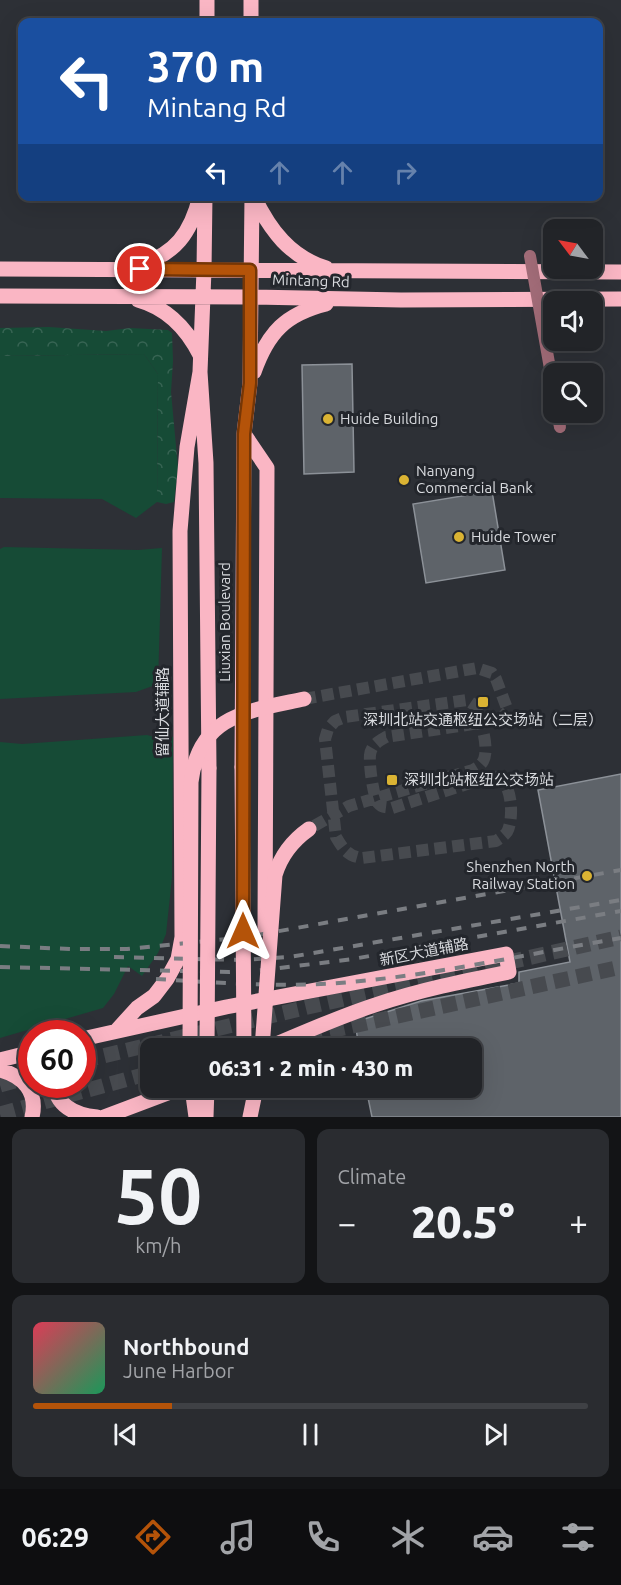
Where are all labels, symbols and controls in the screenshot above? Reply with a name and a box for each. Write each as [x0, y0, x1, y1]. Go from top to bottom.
icon: left [48, 42, 126, 120]
text: 370 m [147, 43, 264, 90]
text: Mintang Rd [147, 92, 287, 122]
icon: left [200, 156, 233, 189]
icon: ahead [263, 156, 296, 189]
icon: ahead [326, 156, 359, 189]
icon: right [389, 156, 422, 189]
north arrow [543, 219, 603, 279]
map controls [543, 219, 603, 423]
pin [114, 243, 165, 294]
icon: arrive [123, 252, 156, 285]
street label: Mintang Rd [272, 271, 350, 290]
button: sound [543, 291, 603, 351]
button: search [543, 363, 603, 423]
place label: Huide Building [340, 410, 438, 427]
marker: Huide Building [321, 412, 335, 426]
place label: Nanyang Commercial Bank [416, 462, 533, 496]
marker: Nanyang Commercial Bank [397, 473, 411, 487]
place label: Huide Tower [471, 528, 556, 545]
marker: Huide Tower [452, 530, 466, 544]
street label: Liuxian Boulevard [216, 562, 233, 682]
street label: 留仙大道辅路 [154, 667, 171, 757]
marker: 深圳北站交通枢纽公交场站（二层） [476, 695, 490, 709]
place label: 深圳北站交通枢纽公交场站（二层） [363, 711, 603, 728]
place label: 深圳北站枢纽公交场站 [404, 771, 554, 788]
marker: 深圳北站枢纽公交场站 [385, 773, 399, 787]
place label: Shenzhen North Railway Station [466, 858, 575, 892]
marker: Shenzhen North Railway Station [580, 869, 594, 883]
position arrow [211, 899, 275, 963]
street label: 新区大道辅路 [378, 935, 470, 968]
speed limit sign: 60 [18, 1020, 96, 1098]
text: 06:31 · 2 min · 430 m [209, 1055, 413, 1080]
text: 50 [114, 1151, 202, 1239]
text: Climate [338, 1165, 406, 1188]
text: 20.5° [411, 1196, 515, 1247]
text: − [338, 1204, 356, 1241]
text: + [569, 1204, 588, 1241]
text: km/h [135, 1234, 181, 1257]
text: Northbound [123, 1334, 249, 1359]
text: June Harbor [123, 1359, 234, 1382]
icon: previous [109, 1418, 142, 1451]
icon: pause [294, 1418, 327, 1451]
icon: next [479, 1418, 512, 1451]
icon: directions [132, 1516, 174, 1558]
icon: music [217, 1516, 259, 1558]
icon: phone [302, 1516, 344, 1558]
icon: climate [387, 1516, 429, 1558]
icon: car [472, 1516, 514, 1558]
icon: filters [557, 1516, 599, 1558]
text: 06:29 [22, 1522, 89, 1552]

